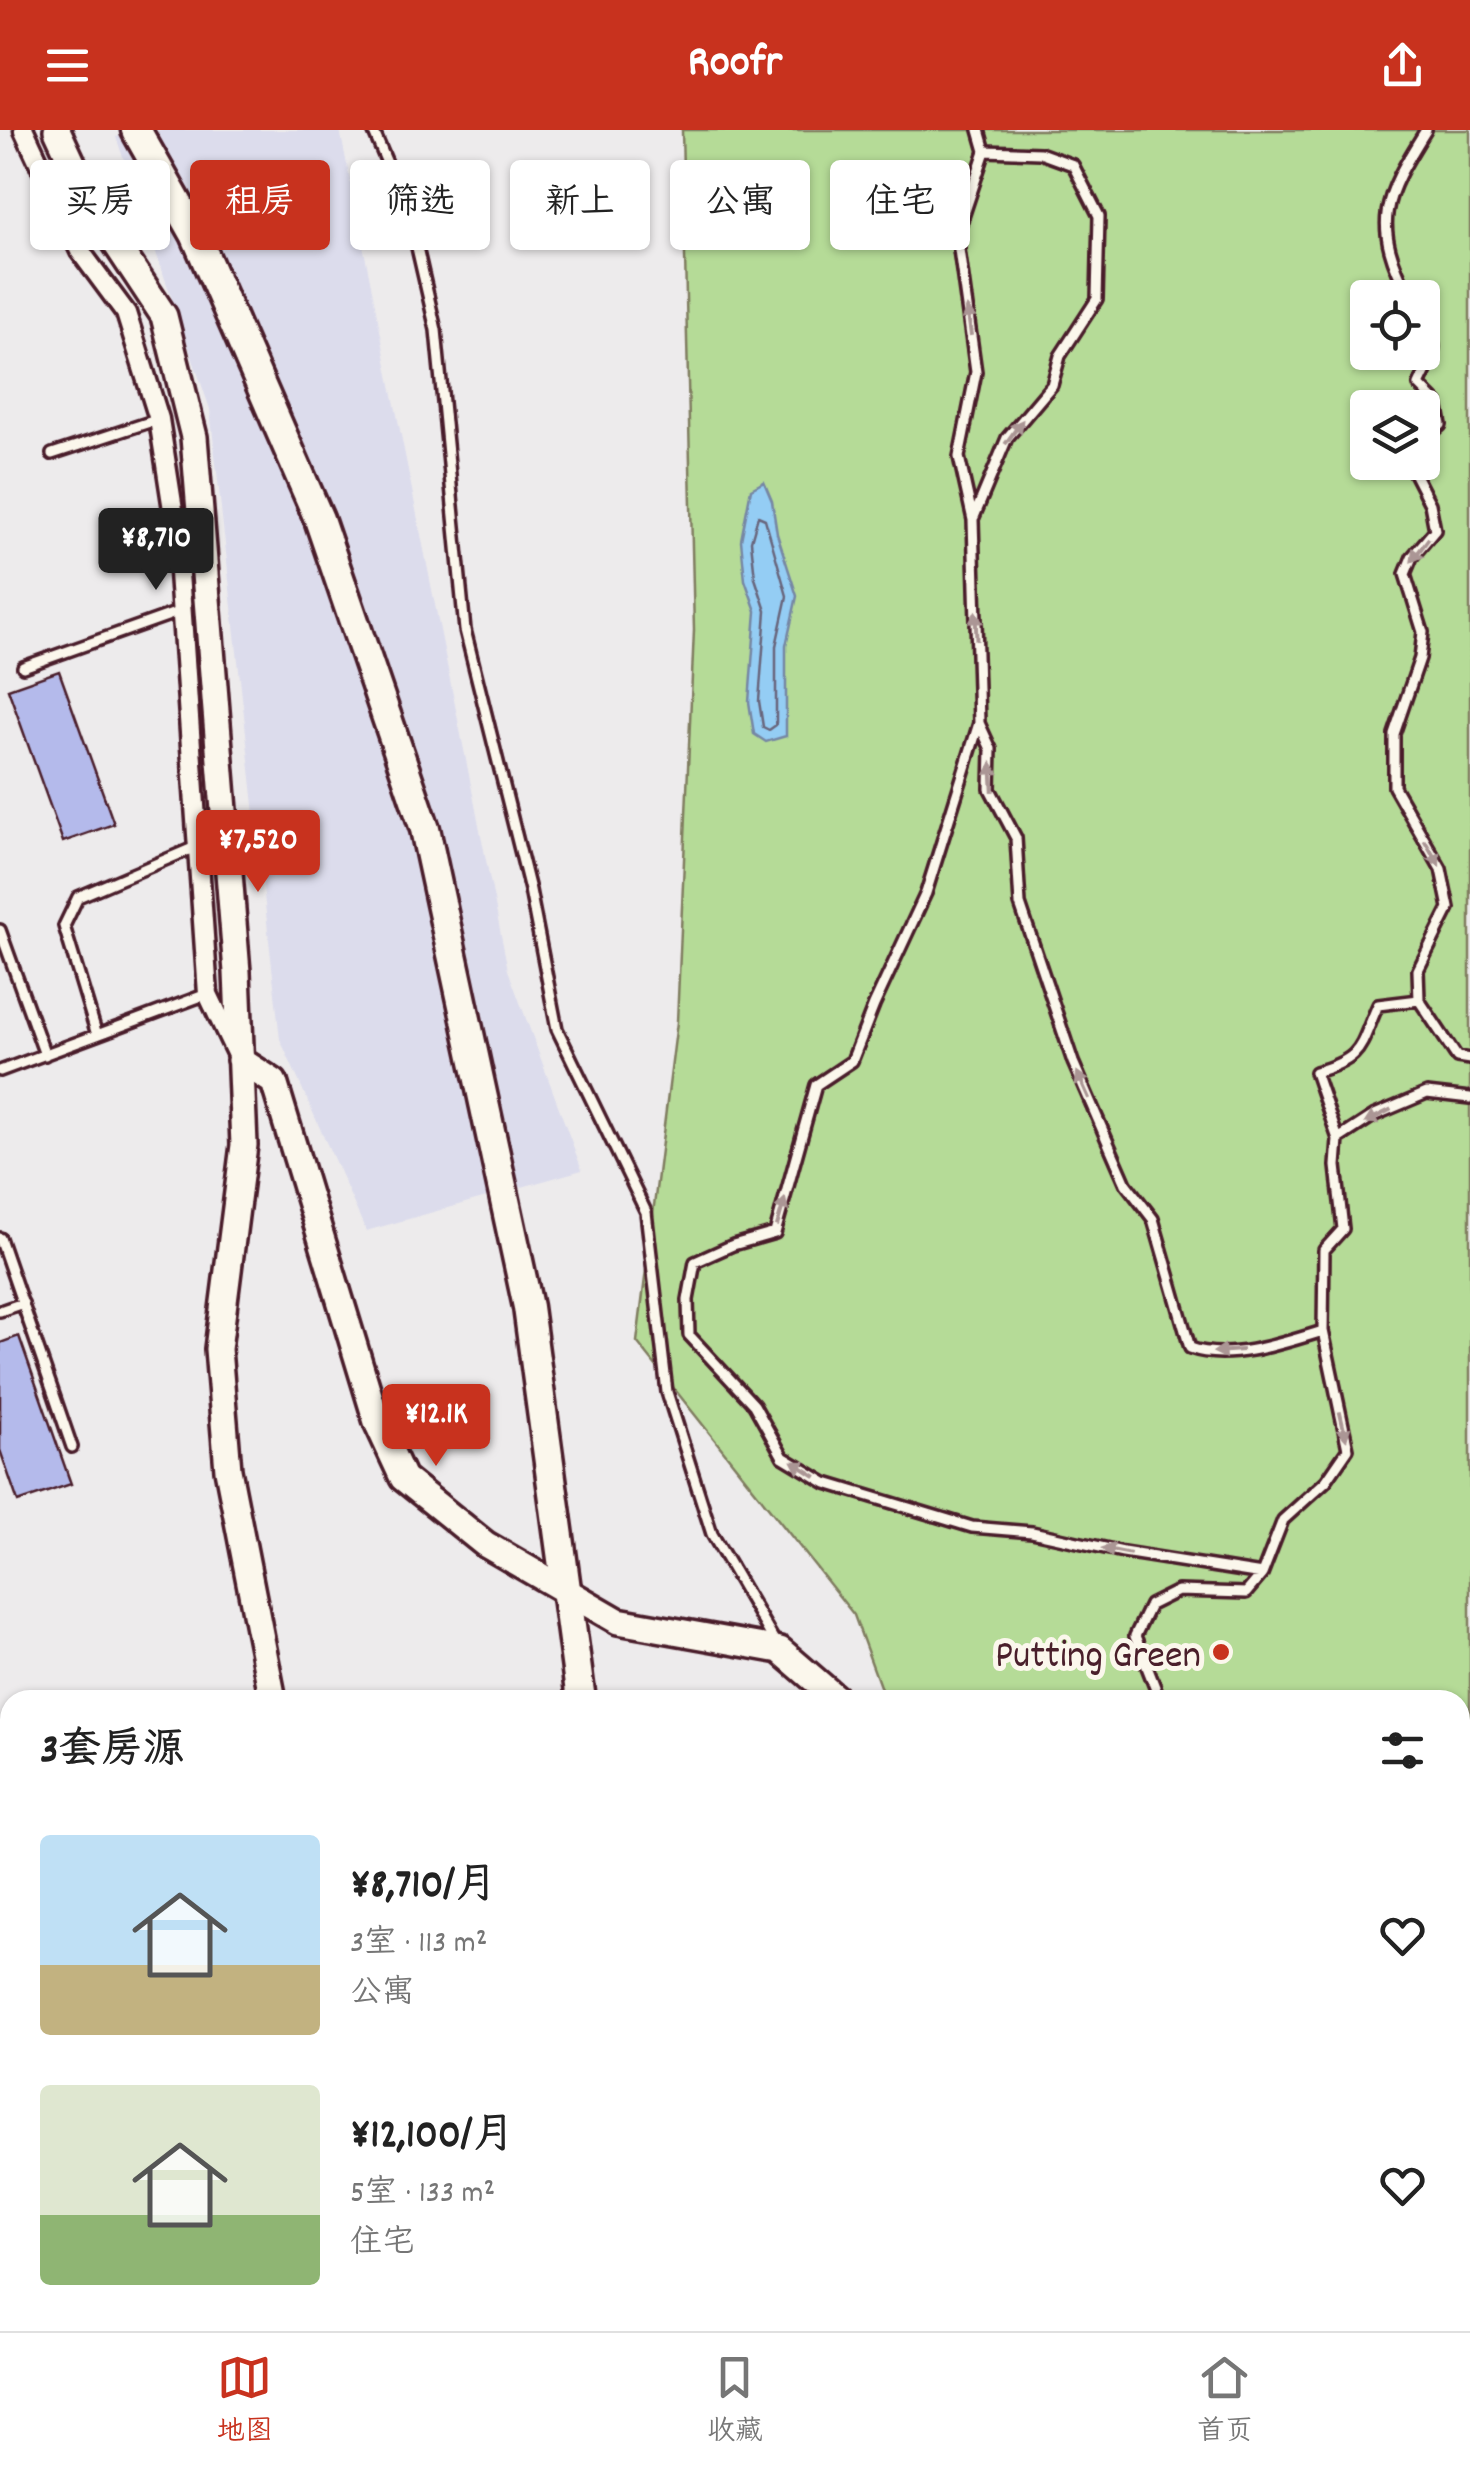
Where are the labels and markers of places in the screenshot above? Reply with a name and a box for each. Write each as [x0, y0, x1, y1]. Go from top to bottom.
pin: ¥8,710 [75, 508, 237, 593]
pin: ¥7,520 [177, 810, 339, 895]
pin: ¥12.1K [355, 1384, 517, 1469]
place label: Putting Green [995, 1630, 1201, 1687]
marker: Putting Green [1210, 1641, 1232, 1663]

